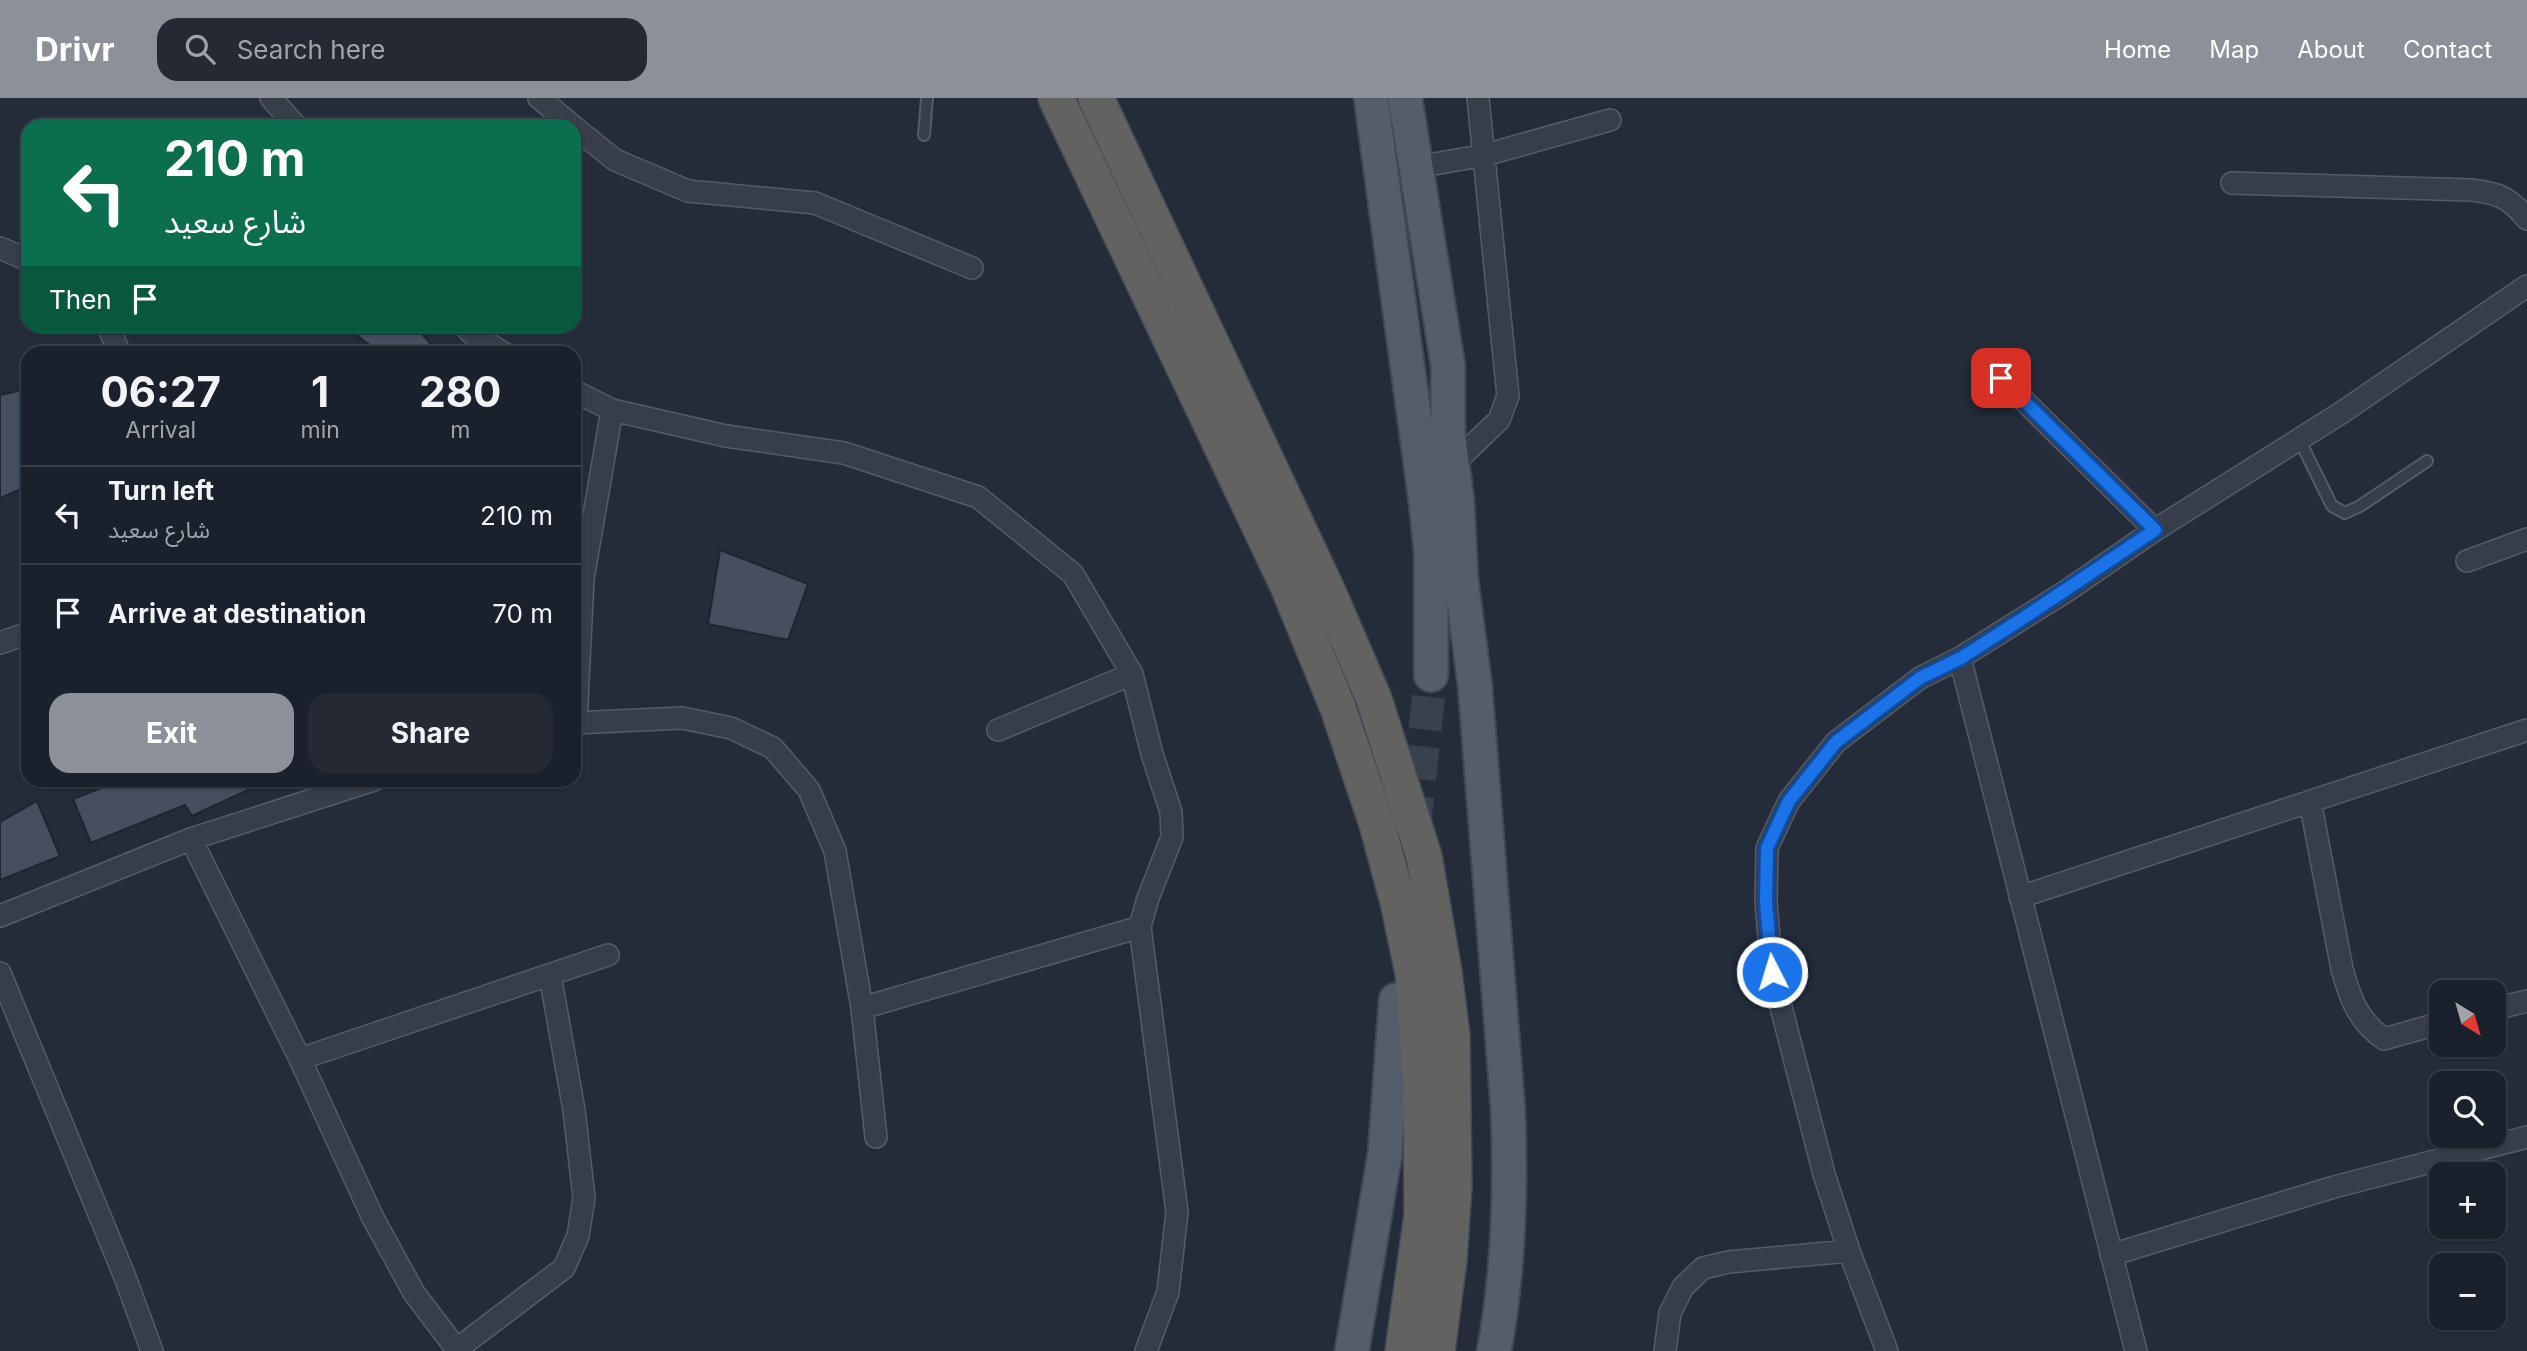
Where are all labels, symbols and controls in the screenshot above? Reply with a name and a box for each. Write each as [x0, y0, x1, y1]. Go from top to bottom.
search box [157, 18, 647, 81]
text: Drivr [35, 29, 115, 69]
icon: search [181, 30, 219, 68]
text: Search here [237, 34, 385, 65]
text: Home [2104, 35, 2171, 64]
text: Map [2209, 35, 2259, 64]
text: About [2297, 35, 2365, 64]
text: Contact [2403, 35, 2492, 64]
text: 210 m [164, 129, 305, 188]
icon: left [49, 147, 140, 238]
text: شارع سعيد [164, 202, 306, 241]
icon: arrive [126, 280, 164, 318]
text: Then [49, 284, 112, 315]
pin [1971, 348, 2031, 408]
icon: arrive [1982, 359, 2020, 397]
text: 06:27 [101, 366, 221, 417]
text: 1 [311, 366, 329, 417]
text: 280 [419, 366, 501, 417]
text: Arrival [125, 416, 196, 444]
text: min [301, 416, 340, 444]
text: m [450, 416, 470, 444]
text: Turn left [108, 475, 214, 506]
icon: left [49, 496, 87, 534]
text: 210 m [480, 500, 553, 531]
text: شارع سعيد [108, 516, 210, 544]
icon: arrive [49, 594, 87, 632]
text: Arrive at destination [108, 598, 367, 629]
text: 70 m [492, 598, 553, 629]
button: Exit [49, 693, 294, 773]
button: Share [308, 693, 553, 773]
position arrow [1735, 935, 1809, 1009]
north arrow [2429, 980, 2506, 1057]
map controls [2429, 980, 2506, 1330]
button: search [2429, 1071, 2506, 1148]
button: + [2429, 1162, 2506, 1239]
button: − [2429, 1253, 2506, 1330]

